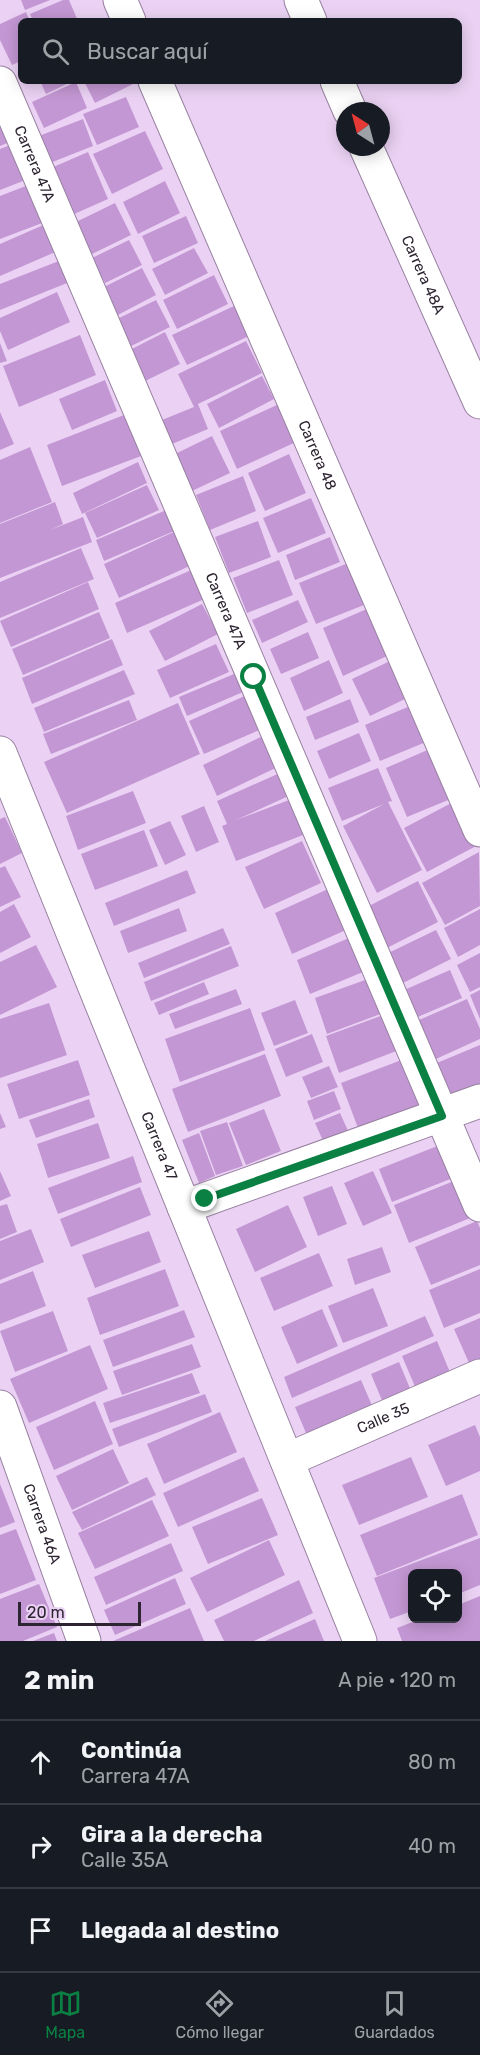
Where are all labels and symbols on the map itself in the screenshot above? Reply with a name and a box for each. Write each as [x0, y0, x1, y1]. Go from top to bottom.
north arrow [336, 102, 390, 156]
street label: Carrera 47A [10, 123, 59, 205]
street label: Carrera 48A [398, 233, 449, 317]
street label: Carrera 48 [294, 418, 340, 493]
street label: Carrera 47A [201, 570, 250, 652]
route start [240, 663, 266, 689]
street label: Carrera 47 [137, 1109, 181, 1183]
route end [191, 1185, 217, 1211]
street label: Calle 35 [354, 1399, 412, 1437]
street label: Carrera 46A [19, 1481, 65, 1566]
scale bar [18, 1599, 141, 1626]

